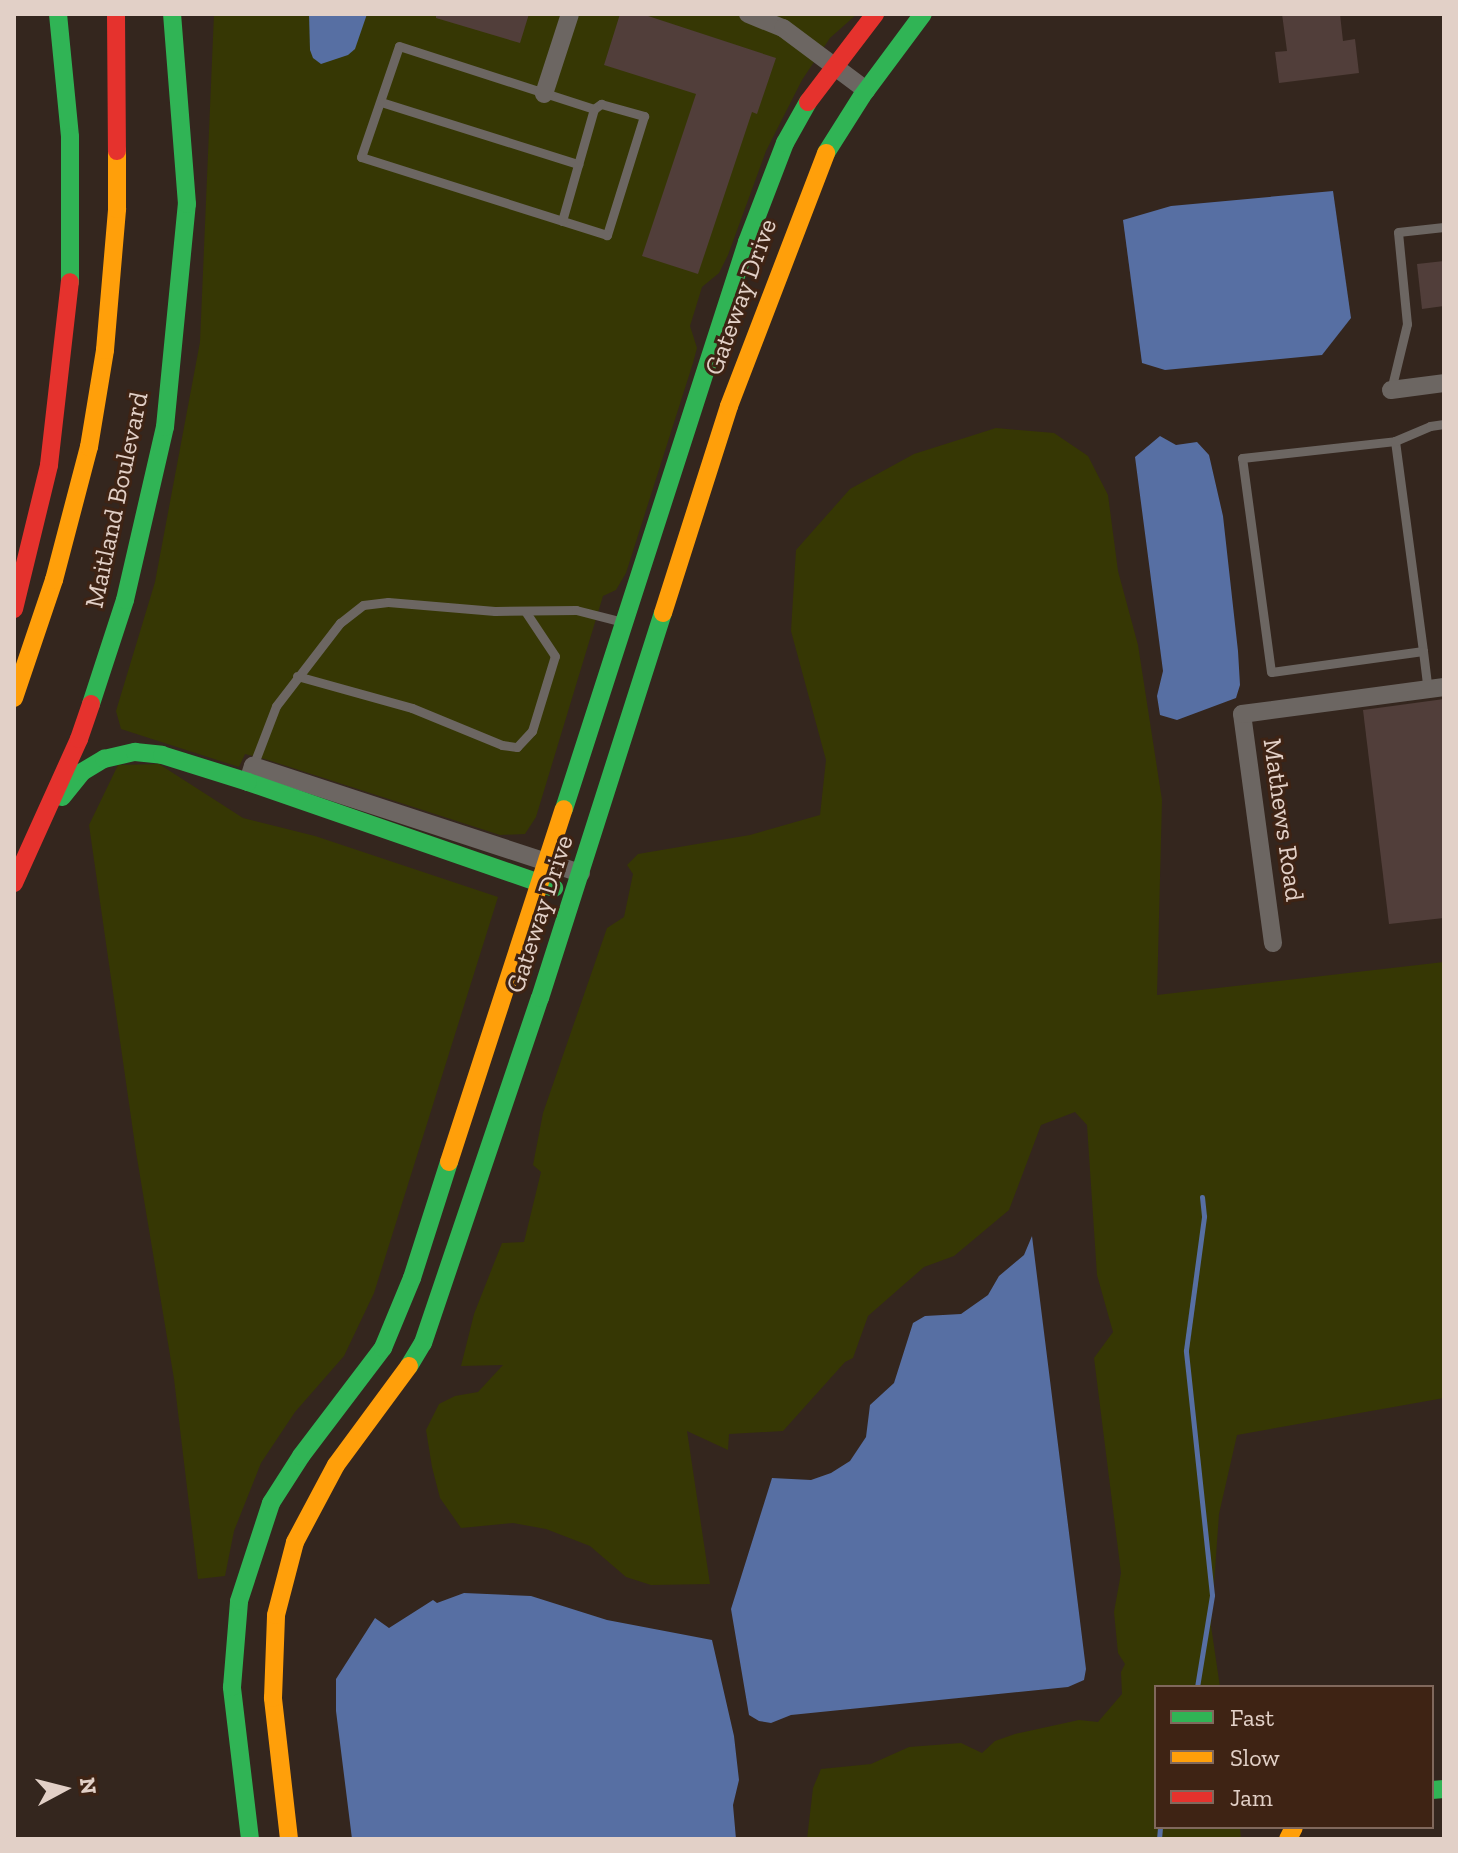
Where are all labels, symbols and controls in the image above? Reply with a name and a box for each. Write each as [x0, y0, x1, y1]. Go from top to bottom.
street label: Gateway Drive [698, 214, 784, 380]
street label: Maitland Boulevard [79, 389, 155, 611]
street label: Mathews Road [1256, 737, 1310, 903]
street label: Gateway Drive [500, 831, 580, 997]
legend [1154, 1685, 1434, 1829]
text: Fast [1230, 1703, 1274, 1732]
text: Slow [1230, 1743, 1280, 1772]
north arrow [24, 1749, 104, 1829]
text: N [74, 1776, 103, 1796]
text: Jam [1230, 1783, 1273, 1812]

